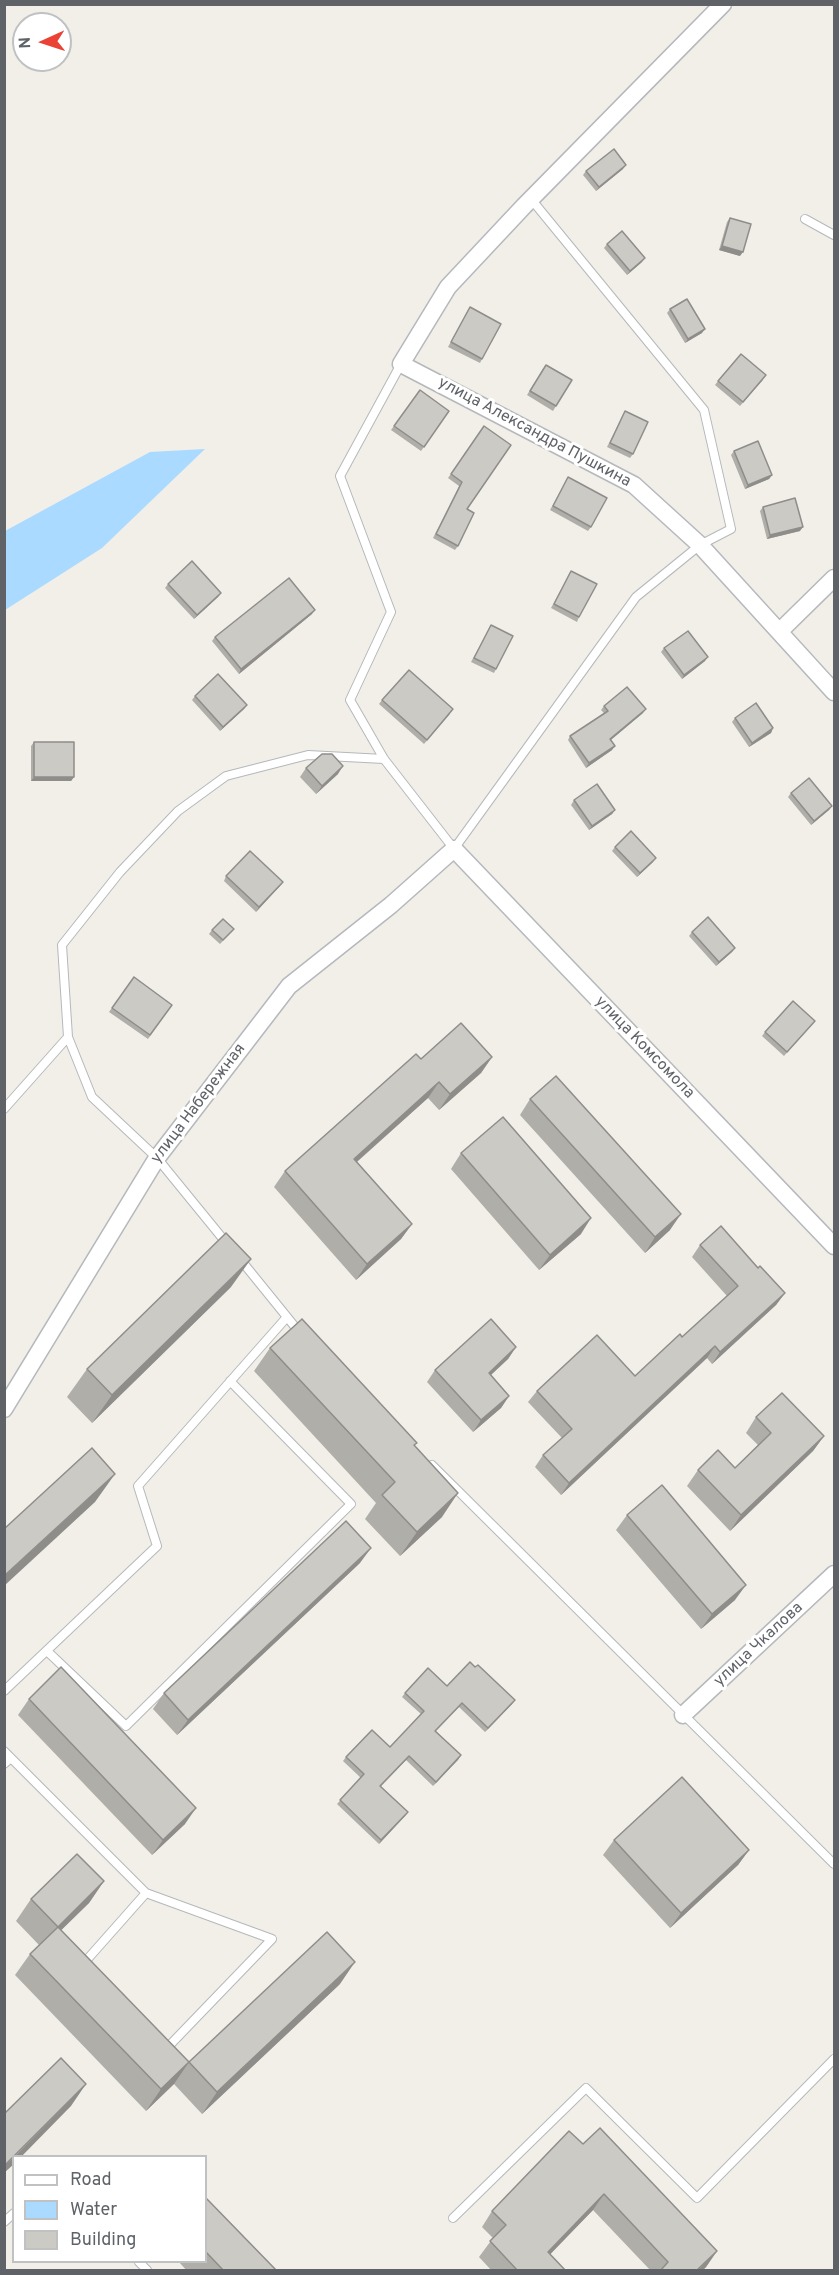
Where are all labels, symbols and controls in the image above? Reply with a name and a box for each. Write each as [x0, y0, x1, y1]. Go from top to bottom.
north arrow [12, 12, 72, 72]
text: N [16, 37, 36, 49]
street label: улица Александра Пушкина [434, 374, 634, 492]
street label: улица Комсомола [590, 993, 698, 1103]
street label: улица Набережная [148, 1040, 250, 1168]
street label: улица Чкалова [710, 1599, 808, 1691]
legend [12, 2155, 207, 2263]
text: Road [70, 2169, 112, 2192]
text: Water [70, 2199, 117, 2222]
text: Building [70, 2229, 136, 2252]

